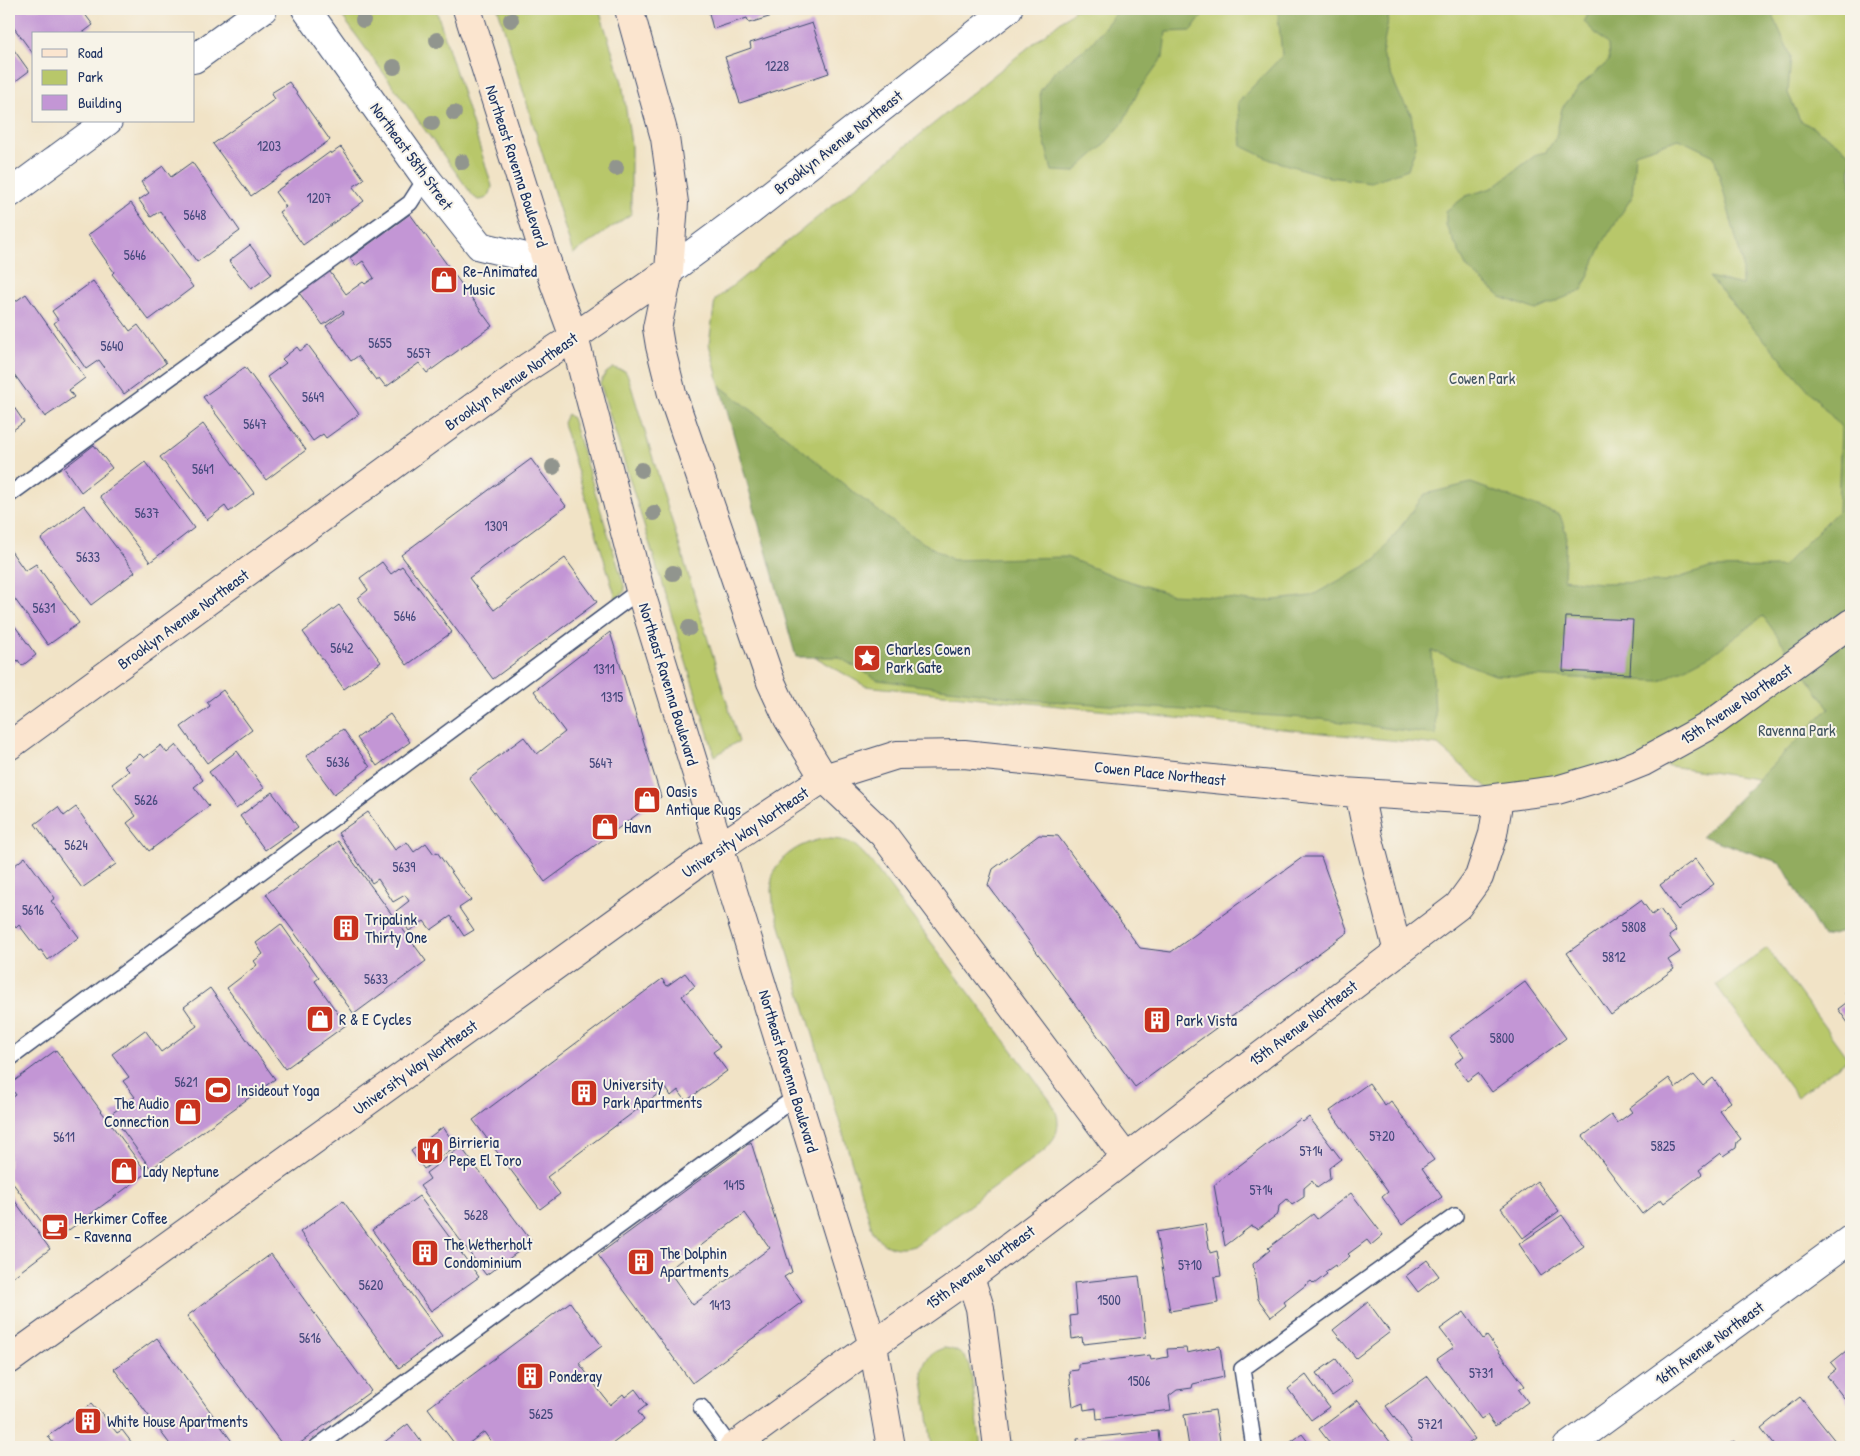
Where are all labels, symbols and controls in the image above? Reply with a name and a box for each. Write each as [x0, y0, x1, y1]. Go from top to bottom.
legend [32, 32, 195, 122]
text: Road [78, 42, 103, 63]
house number: 1228 [765, 56, 789, 75]
text: Park [78, 66, 103, 87]
street label: Northeast Ravenna Boulevard [480, 82, 554, 250]
street label: Brooklyn Avenue Northeast [769, 84, 907, 199]
text: Building [78, 92, 122, 113]
street label: Northeast 58th Street [365, 98, 459, 215]
house number: 1203 [257, 136, 281, 155]
house number: 1207 [307, 188, 331, 207]
house number: 5648 [184, 205, 206, 224]
house number: 5646 [124, 245, 147, 264]
place label: Re-Animated Music [463, 260, 537, 300]
shop icon: Re-Animated Music [429, 265, 459, 295]
street label: Brooklyn Avenue Northeast [440, 326, 582, 435]
house number: 5655 [368, 333, 392, 352]
house number: 5640 [100, 336, 124, 355]
house number: 5657 [407, 343, 431, 362]
park label: Cowen Park [1449, 367, 1516, 389]
house number: 5649 [302, 387, 324, 406]
house number: 5647 [243, 414, 267, 433]
house number: 5641 [192, 459, 214, 478]
house number: 5637 [135, 503, 159, 522]
house number: 1309 [485, 516, 507, 535]
house number: 5633 [76, 547, 100, 566]
street label: Brooklyn Avenue Northeast [113, 563, 254, 674]
house number: 5631 [33, 598, 55, 617]
street label: Northeast Ravenna Boulevard [634, 600, 704, 768]
house number: 5646 [394, 606, 417, 625]
house number: 5642 [330, 638, 354, 657]
place label: Charles Cowen Park Gate [886, 638, 971, 678]
place icon: Charles Cowen Park Gate [852, 643, 882, 673]
street label: 15th Avenue Northeast [1676, 658, 1797, 750]
house number: 1311 [593, 659, 615, 678]
house number: 1315 [601, 687, 623, 706]
park label: Ravenna Park [1758, 719, 1836, 741]
house number: 5636 [326, 752, 350, 771]
house number: 5647 [589, 753, 613, 772]
street label: Cowen Place Northeast [1093, 755, 1227, 791]
place label: Oasis Antique Rugs [666, 780, 741, 820]
street label: University Way Northeast [677, 781, 813, 883]
shop icon: Oasis Antique Rugs [632, 785, 662, 815]
house number: 5626 [134, 790, 158, 809]
shop icon: Havn [590, 812, 620, 842]
place label: Havn [624, 816, 651, 838]
house number: 5624 [64, 835, 88, 854]
house number: 5639 [393, 857, 415, 876]
house number: 5616 [22, 900, 44, 919]
place label: Tripalink Thirty One [365, 908, 428, 948]
building icon: Tripalink Thirty One [331, 913, 361, 943]
house number: 5808 [1622, 917, 1646, 936]
house number: 5812 [1602, 947, 1626, 966]
house number: 5633 [364, 969, 388, 988]
street label: 15th Avenue Northeast [1244, 975, 1362, 1071]
street label: Northeast Ravenna Boulevard [754, 987, 824, 1155]
shop icon: R & E Cycles [305, 1004, 335, 1034]
building icon: Park Vista [1142, 1005, 1172, 1035]
place label: R & E Cycles [339, 1008, 411, 1030]
place label: Park Vista [1176, 1009, 1237, 1031]
street label: University Way Northeast [348, 1014, 482, 1120]
house number: 5800 [1490, 1028, 1514, 1047]
house number: 5621 [174, 1072, 198, 1091]
place label: University Park Apartments [603, 1073, 702, 1113]
sports icon: Insideout Yoga [203, 1075, 233, 1105]
building icon: University Park Apartments [569, 1078, 599, 1108]
place label: Insideout Yoga [237, 1079, 319, 1101]
place label: The Audio Connection [104, 1092, 170, 1132]
shop icon: The Audio Connection [173, 1097, 203, 1127]
house number: 5720 [1369, 1126, 1395, 1145]
house number: 5611 [53, 1127, 75, 1146]
place label: Birrieria Pepe El Toro [449, 1131, 522, 1171]
restaurant icon: Birrieria Pepe El Toro [415, 1136, 445, 1166]
house number: 5825 [1651, 1136, 1675, 1155]
house number: 5714 [1299, 1141, 1323, 1160]
shop icon: Lady Neptune [109, 1156, 139, 1186]
place label: Lady Neptune [143, 1160, 220, 1182]
house number: 1415 [723, 1175, 745, 1194]
house number: 5714 [1249, 1180, 1273, 1199]
house number: 5628 [464, 1205, 488, 1224]
place label: Herkimer Coffee - Ravenna [74, 1207, 168, 1247]
cafe icon: Herkimer Coffee - Ravenna [40, 1212, 70, 1242]
street label: 15th Avenue Northeast [921, 1219, 1040, 1314]
place label: The Wetherholt Condominium [444, 1233, 533, 1273]
building icon: The Wetherholt Condominium [410, 1238, 440, 1268]
place label: The Dolphin Apartments [660, 1242, 729, 1282]
building icon: The Dolphin Apartments [626, 1247, 656, 1277]
house number: 5710 [1178, 1255, 1202, 1274]
house number: 5620 [359, 1275, 383, 1294]
house number: 1500 [1097, 1290, 1121, 1309]
house number: 1413 [709, 1295, 731, 1314]
street label: 16th Avenue Northeast [1650, 1296, 1768, 1390]
house number: 5616 [299, 1328, 321, 1347]
building icon: Ponderay [515, 1361, 545, 1391]
house number: 5731 [1469, 1363, 1493, 1382]
place label: Ponderay [549, 1365, 602, 1387]
house number: 1506 [1128, 1371, 1151, 1390]
house number: 5625 [529, 1404, 553, 1423]
building icon: White House Apartments [73, 1406, 103, 1436]
place label: White House Apartments [107, 1410, 248, 1432]
house number: 5721 [1418, 1414, 1442, 1433]

